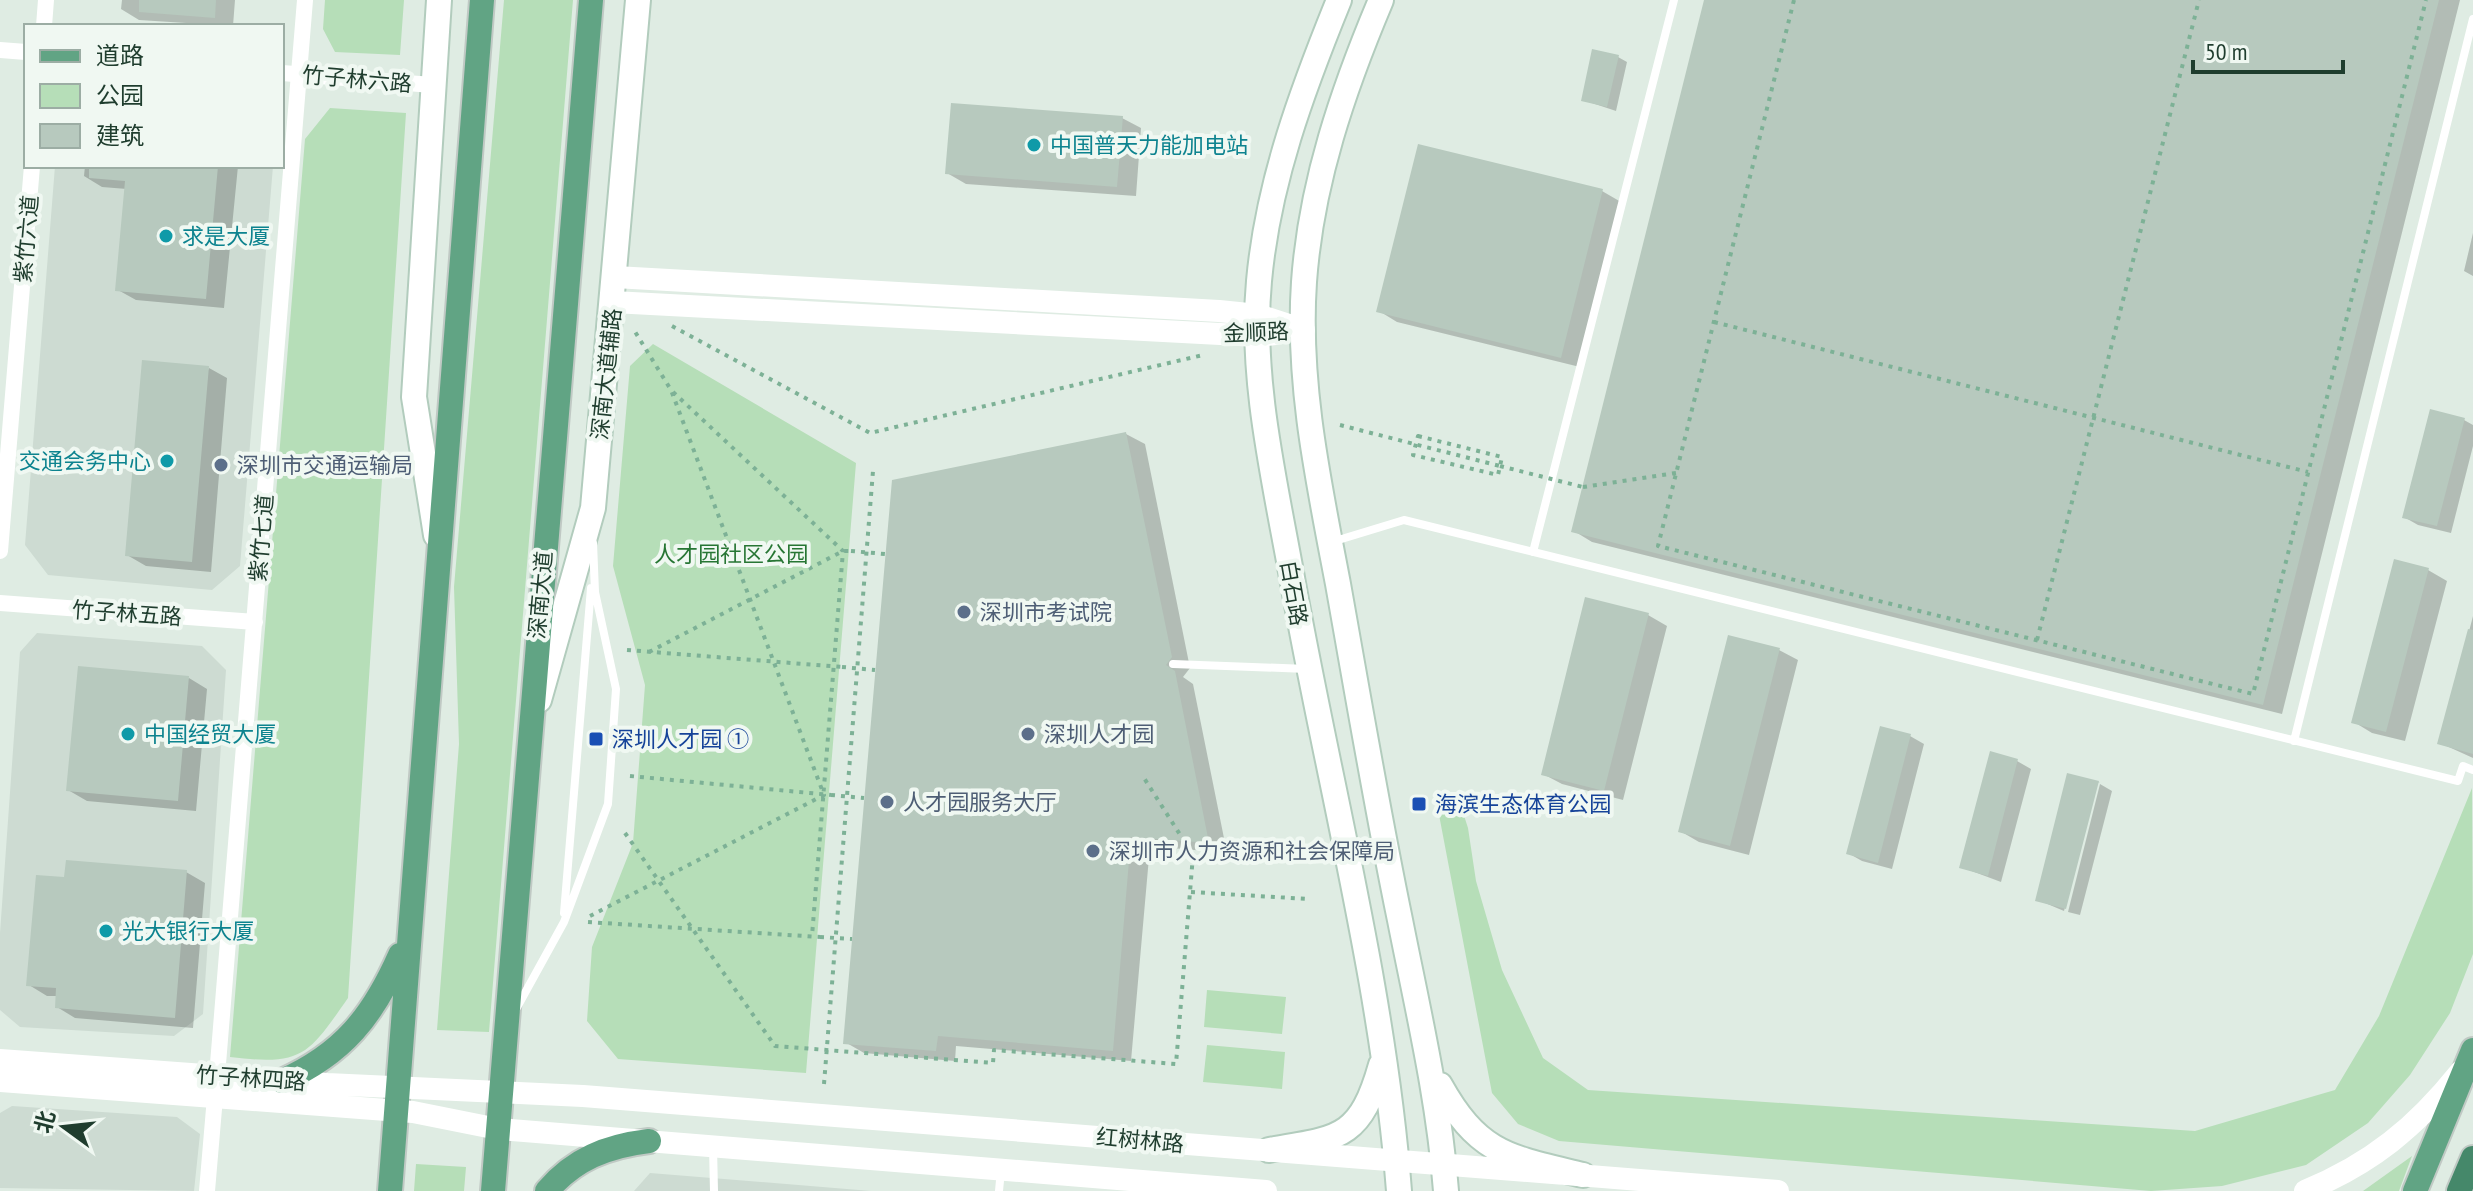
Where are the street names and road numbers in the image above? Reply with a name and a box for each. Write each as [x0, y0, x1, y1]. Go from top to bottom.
street label: 竹子林六路 [301, 60, 413, 98]
street label: 紫竹六道 [8, 194, 44, 284]
street label: 深南大道辅路 [585, 307, 627, 441]
street label: 金顺路 [1223, 317, 1289, 347]
street label: 紫竹七道 [243, 493, 279, 583]
street label: 深南大道 [522, 550, 558, 640]
street label: 白石路 [1274, 558, 1314, 628]
street label: 竹子林五路 [71, 595, 183, 631]
street label: 竹子林四路 [195, 1060, 307, 1096]
street label: 红树林路 [1095, 1122, 1185, 1158]

